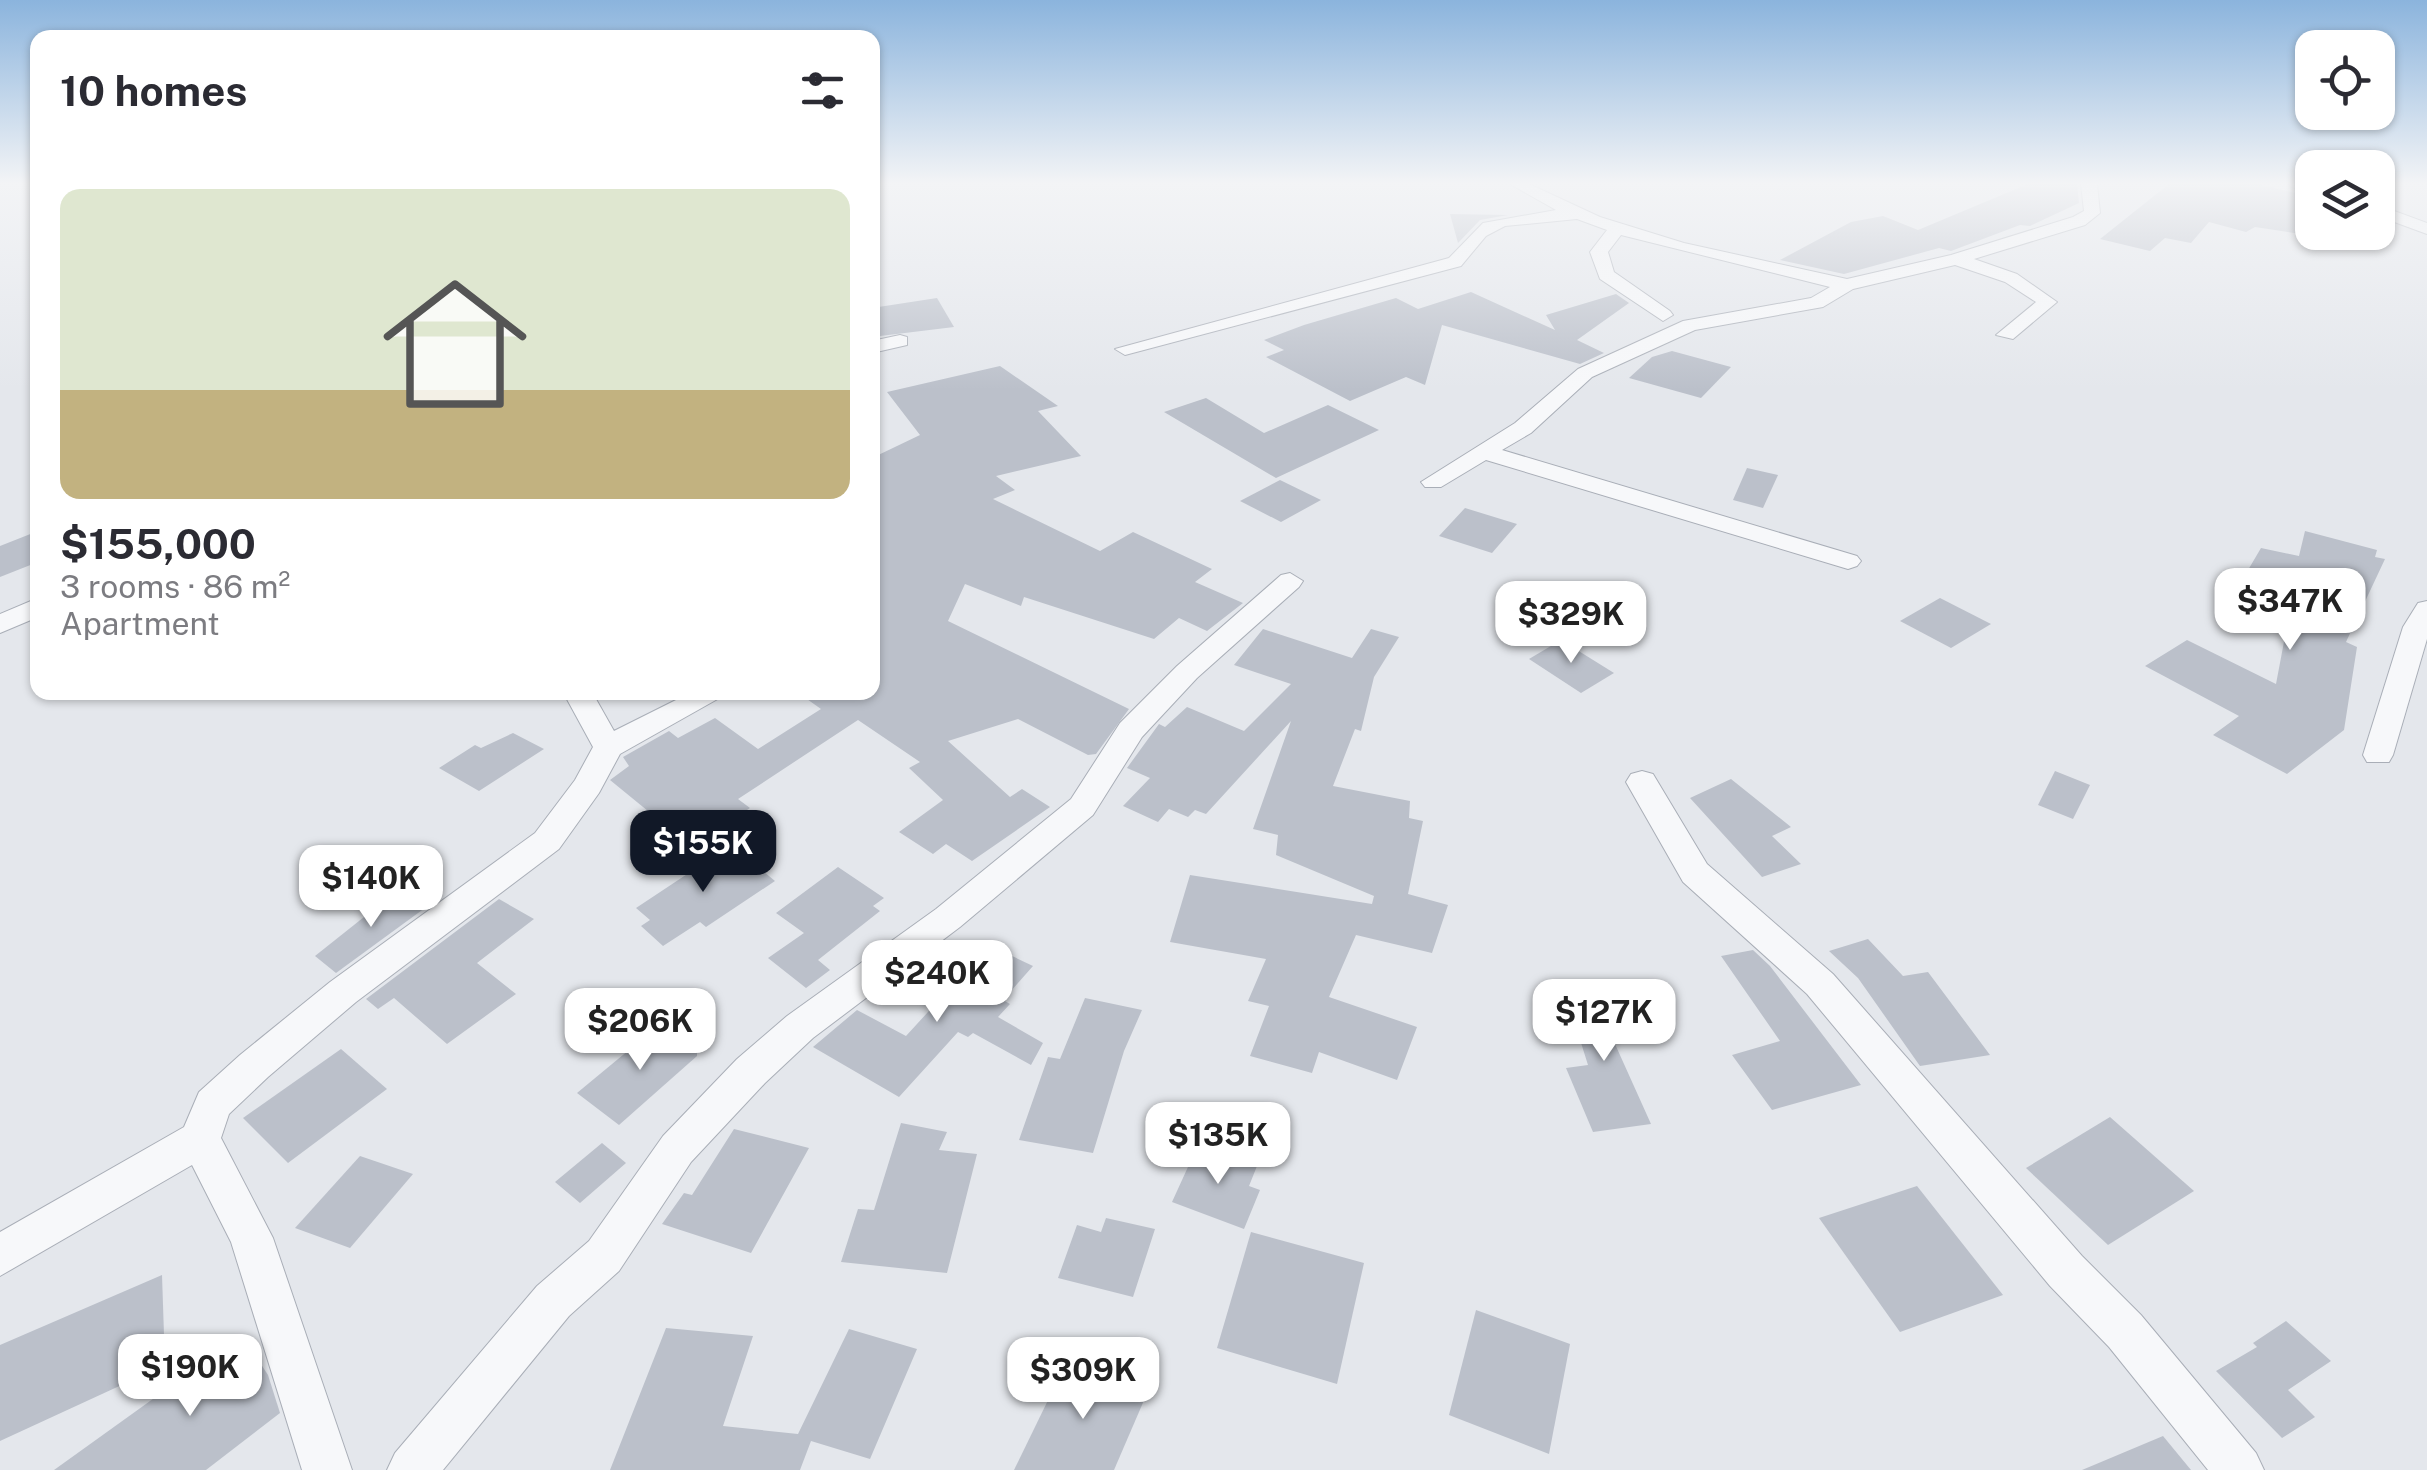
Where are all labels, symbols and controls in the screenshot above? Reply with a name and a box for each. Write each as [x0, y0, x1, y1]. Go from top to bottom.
map controls [2295, 30, 2395, 250]
button: locate [2295, 30, 2395, 130]
icon: filters [795, 63, 850, 118]
text: 10 homes [60, 66, 247, 115]
button: layers [2295, 150, 2395, 250]
icon: home [365, 254, 545, 434]
text: $155,000 [60, 519, 256, 568]
text: 3 rooms · 86 m² [60, 568, 290, 605]
pin: $347K [2220, 568, 2360, 653]
pin: $329K [1501, 581, 1641, 666]
text: $347K [2237, 582, 2343, 619]
text: $329K [1517, 595, 1625, 632]
text: Apartment [60, 605, 220, 642]
pin: $155K [633, 810, 773, 895]
text: $155K [652, 824, 754, 861]
pin: $140K [301, 845, 441, 930]
text: $140K [321, 859, 421, 896]
pin: $240K [867, 940, 1007, 1025]
text: $240K [884, 954, 990, 991]
pin: $127K [1534, 979, 1674, 1064]
pin: $206K [570, 988, 710, 1073]
text: $127K [1555, 993, 1653, 1030]
text: $206K [587, 1002, 693, 1039]
pin: $135K [1148, 1102, 1288, 1187]
text: $135K [1167, 1116, 1269, 1153]
pin: $190K [120, 1334, 260, 1419]
pin: $309K [1013, 1337, 1153, 1422]
text: $190K [140, 1348, 240, 1385]
text: $309K [1029, 1351, 1137, 1388]

